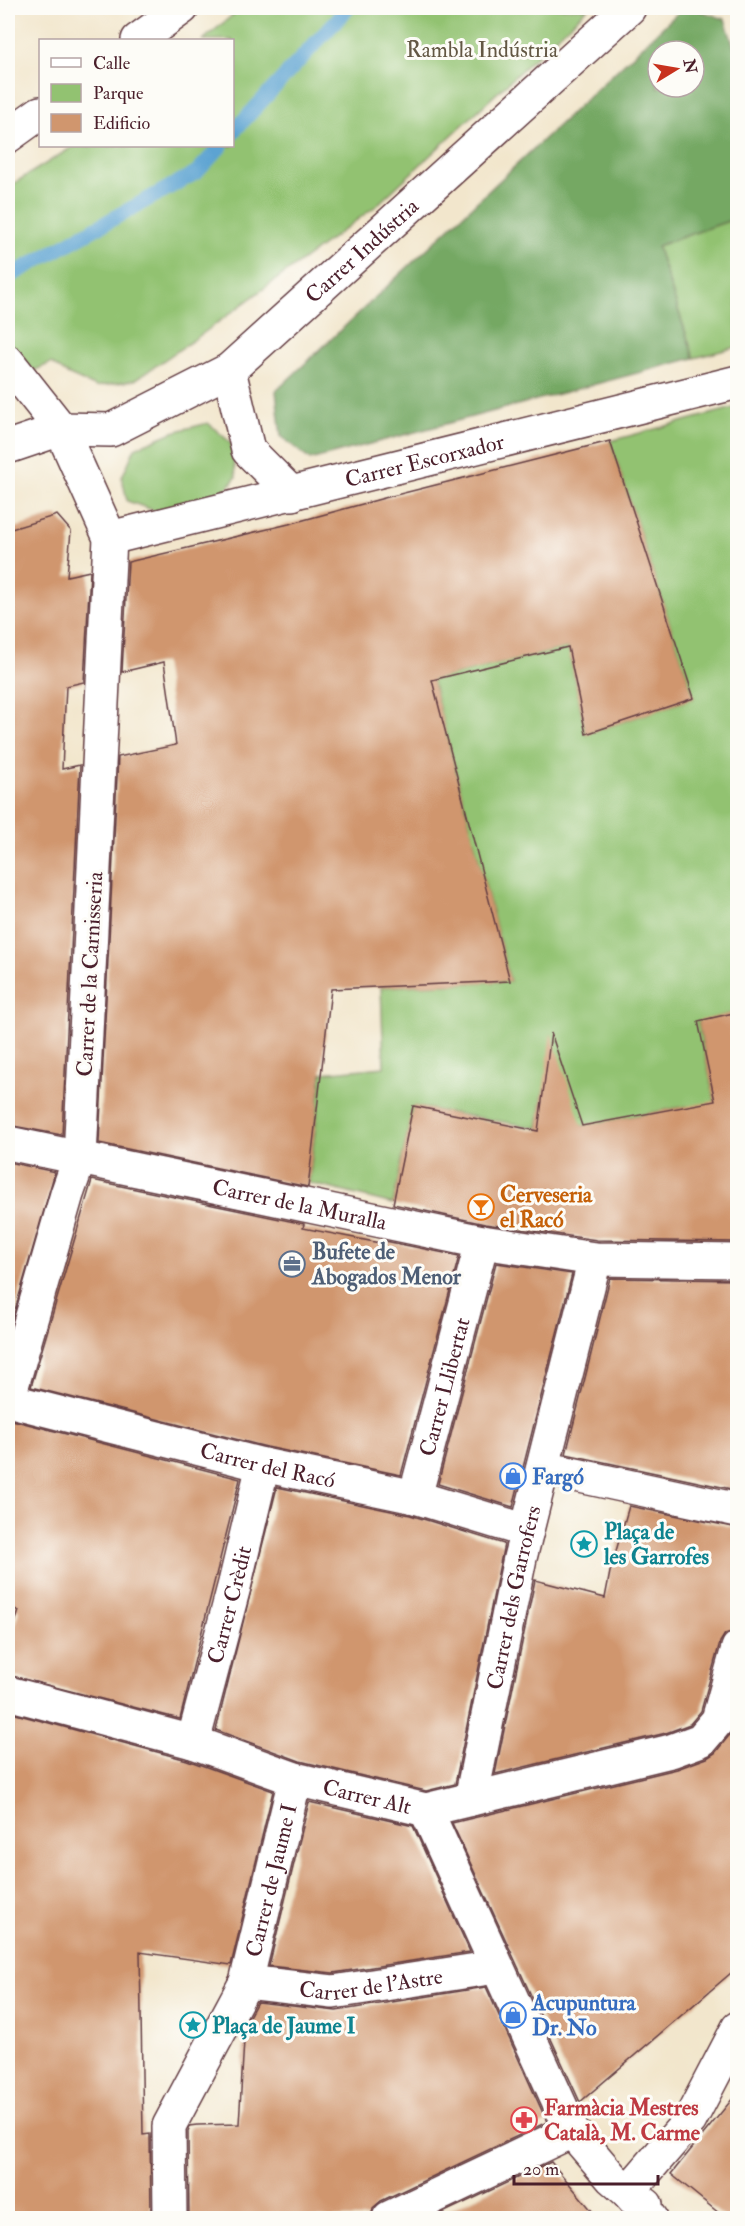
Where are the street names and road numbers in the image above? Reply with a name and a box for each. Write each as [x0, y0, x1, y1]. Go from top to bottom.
street label: Carrer Indústria [299, 192, 425, 309]
street label: Carrer Escorxador [342, 427, 508, 494]
street label: Carrer de la Carnisseria [71, 870, 109, 1077]
street label: Carrer de la Muralla [210, 1173, 390, 1237]
street label: Carrer Llibertat [413, 1315, 477, 1459]
street label: Carrer del Racó [197, 1437, 338, 1495]
street label: Carrer dels Garrofers [481, 1502, 548, 1692]
street label: Carrer Crèdit [201, 1543, 258, 1667]
street label: Carrer Alt [320, 1773, 414, 1821]
street label: Carrer de Jaume I [240, 1801, 304, 1960]
street label: Carrer de l'Astre [298, 1962, 445, 2007]

